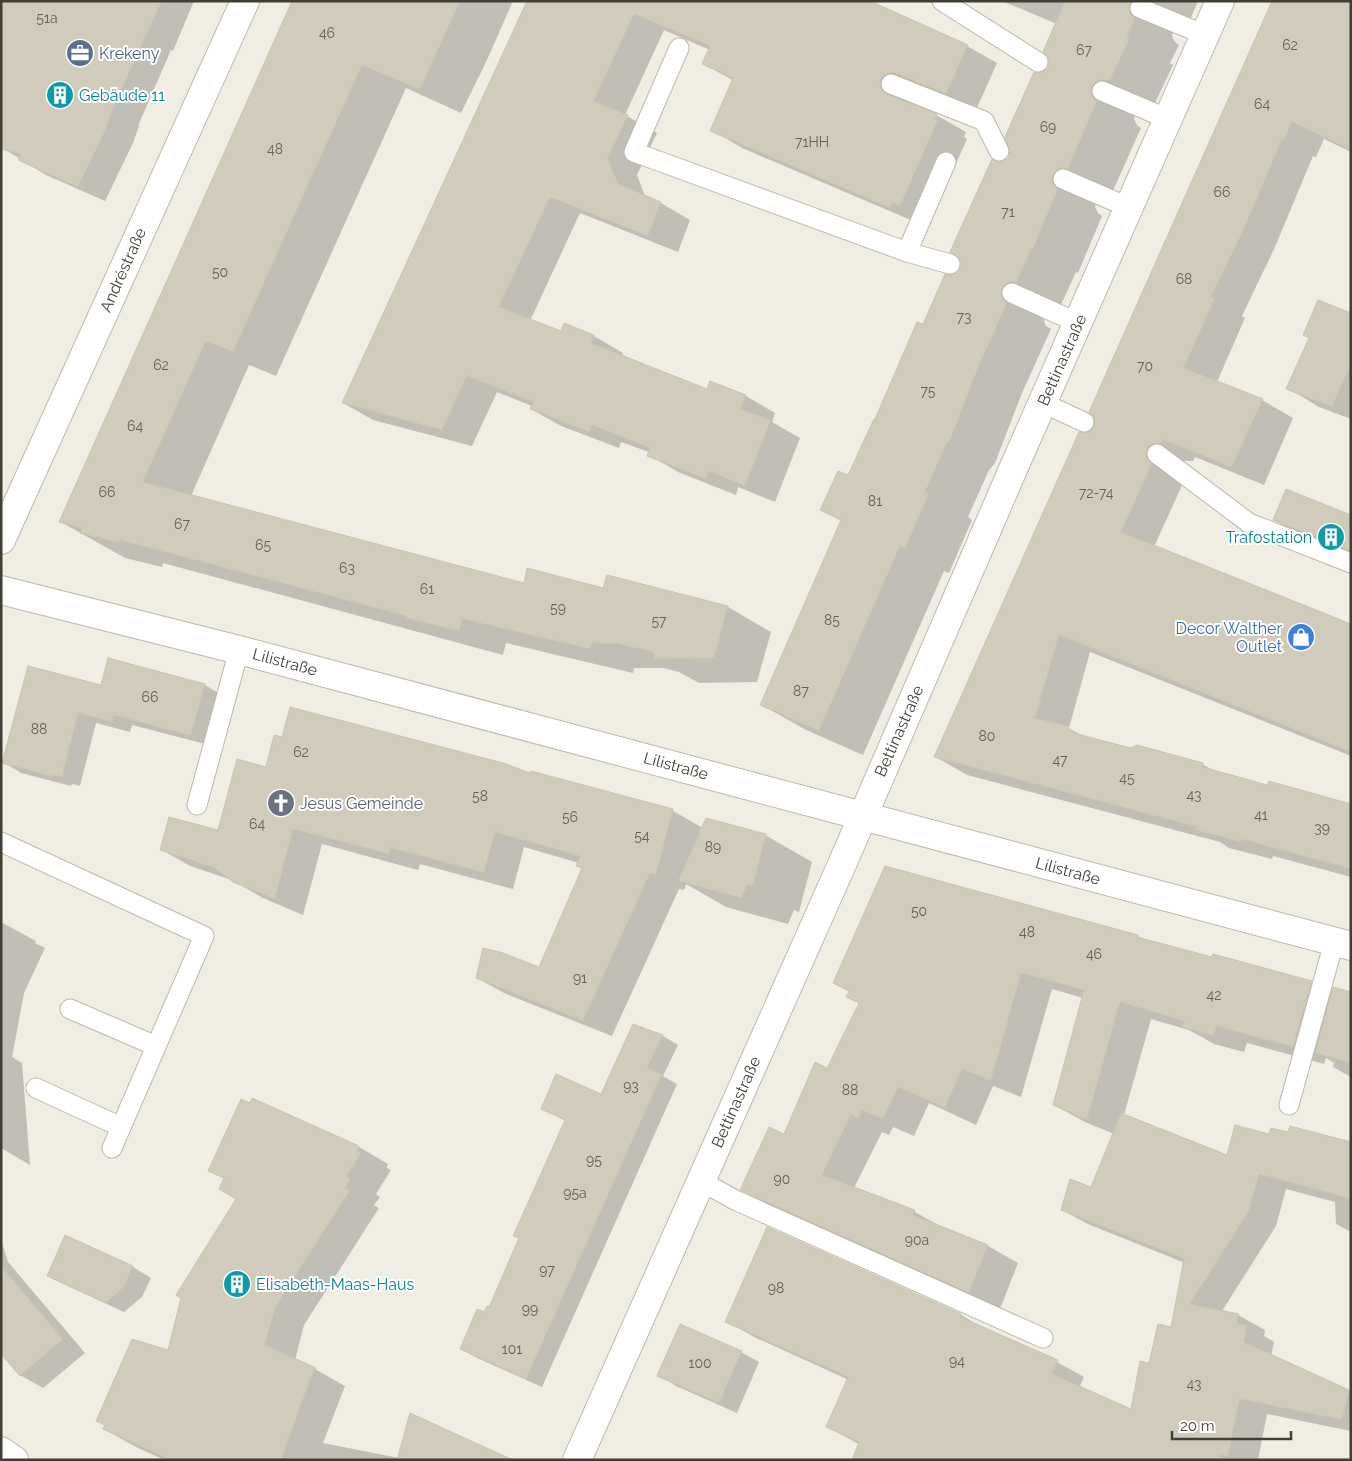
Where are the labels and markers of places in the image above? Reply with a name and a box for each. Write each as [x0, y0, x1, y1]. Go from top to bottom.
office icon: Krekeny [65, 38, 95, 68]
place label: Krekeny [99, 44, 160, 63]
building icon: Gebäude 11 [45, 80, 75, 110]
place label: Gebäude 11 [79, 86, 165, 105]
building icon: Trafostation [1316, 522, 1346, 552]
place label: Trafostation [1225, 528, 1312, 547]
place label: Decor Walther Outlet [1176, 619, 1283, 656]
shop icon: Decor Walther Outlet [1286, 622, 1316, 652]
church icon: Jesus Gemeinde [266, 788, 296, 818]
place label: Jesus Gemeinde [300, 794, 423, 813]
building icon: Elisabeth-Maas-Haus [222, 1269, 252, 1299]
place label: Elisabeth-Maas-Haus [256, 1275, 414, 1294]

